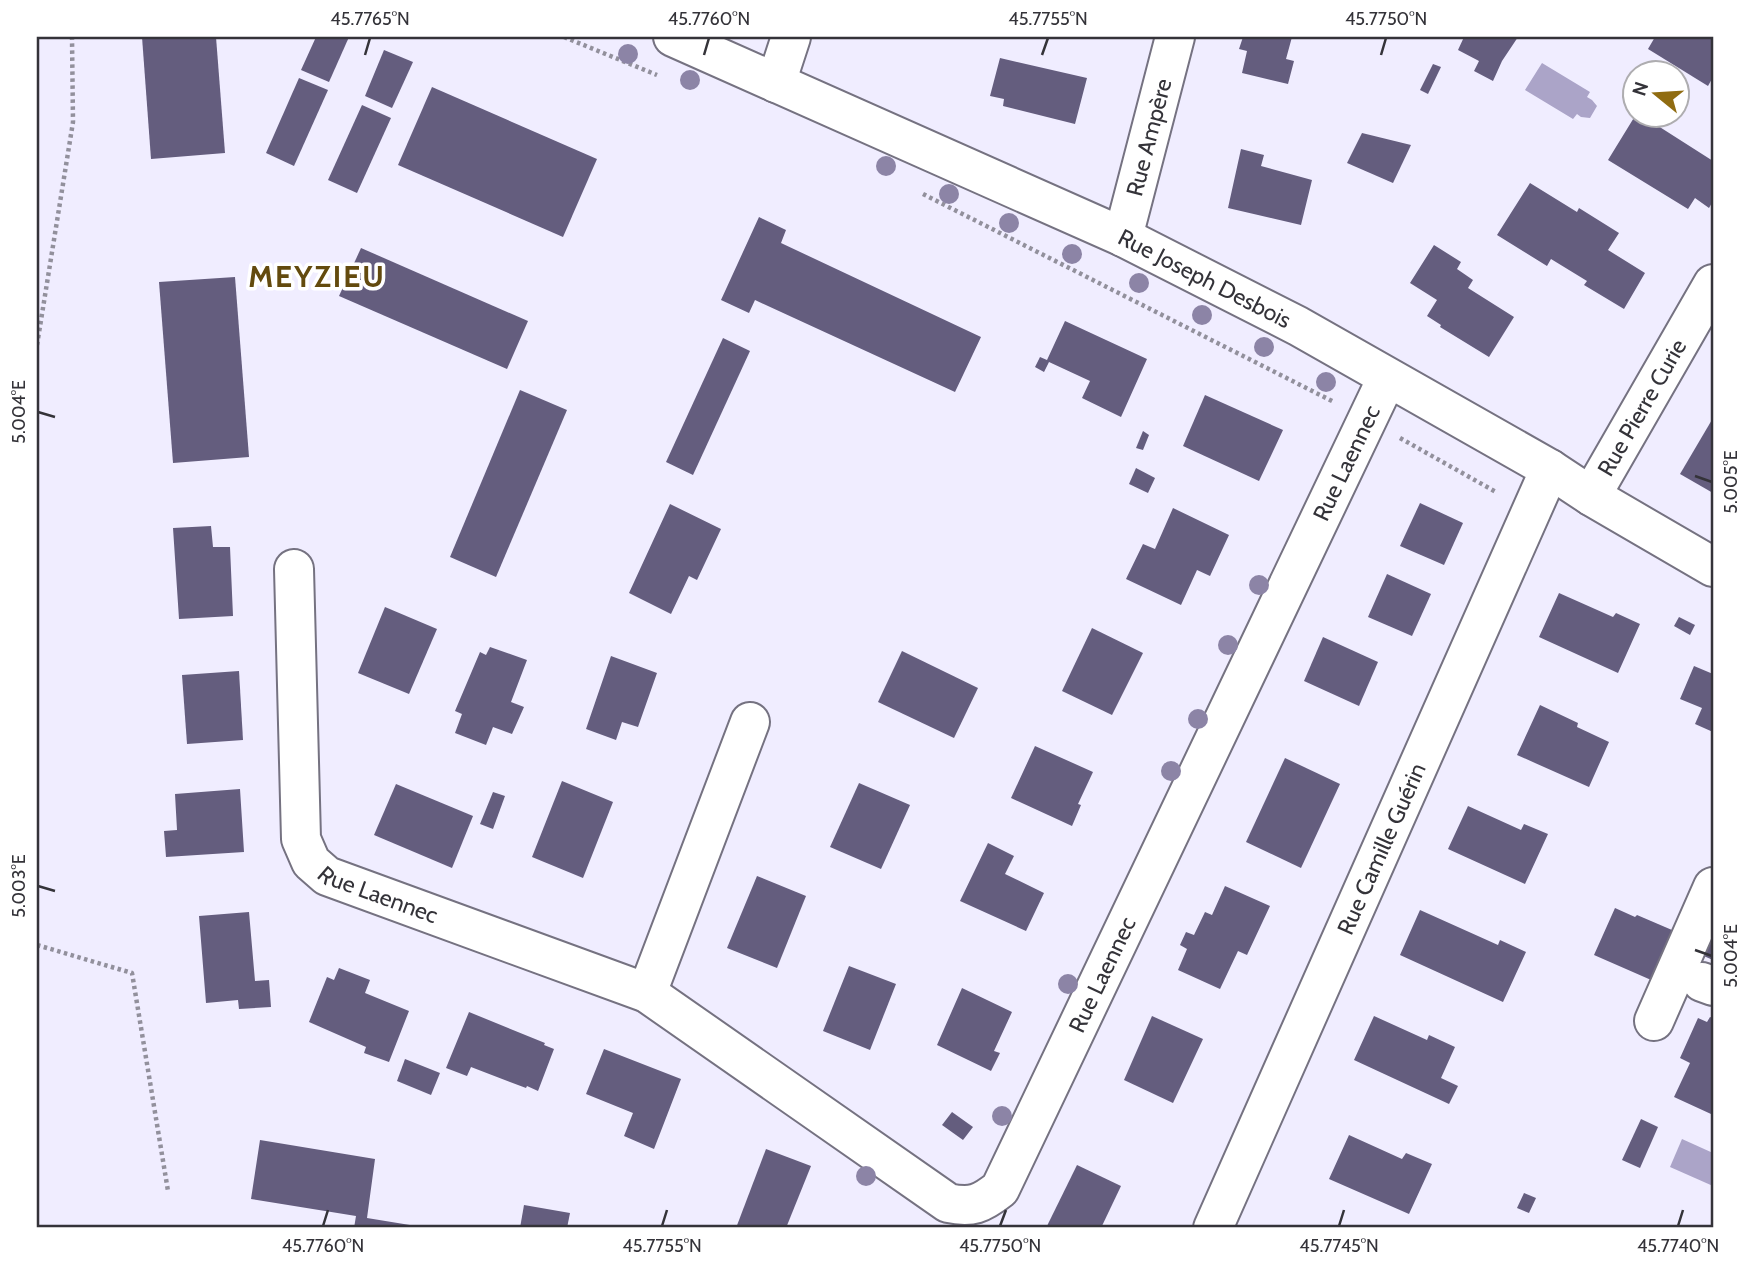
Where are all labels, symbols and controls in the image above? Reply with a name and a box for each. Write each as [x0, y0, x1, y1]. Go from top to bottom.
text: 45.7765°N [330, 8, 410, 30]
text: 45.7760°N [668, 8, 750, 30]
text: 45.7755°N [1008, 8, 1088, 30]
text: 45.7750°N [1345, 8, 1427, 30]
north arrow [1620, 60, 1690, 130]
street label: Rue Ampère [1120, 75, 1178, 199]
text: N [1627, 79, 1653, 99]
street label: Rue Joseph Desbois [1113, 223, 1296, 334]
district label: MEYZIEU [248, 258, 386, 295]
street label: Rue Pierre Curie [1591, 334, 1692, 481]
text: 5.004°E [8, 380, 30, 444]
street label: Rue Laennec [1307, 401, 1386, 525]
text: 5.005°E [1720, 450, 1742, 514]
street label: Rue Camille Guérin [1331, 759, 1432, 939]
text: 5.003°E [8, 854, 30, 918]
street label: Rue Laennec [312, 860, 442, 929]
street label: Rue Laennec [1063, 912, 1142, 1037]
text: 5.004°E [1720, 924, 1742, 988]
text: 45.7760°N [282, 1235, 364, 1257]
text: 45.7755°N [622, 1235, 702, 1257]
text: 45.7750°N [959, 1235, 1041, 1257]
text: 45.7745°N [1299, 1235, 1379, 1257]
text: 45.7740°N [1637, 1235, 1719, 1257]

